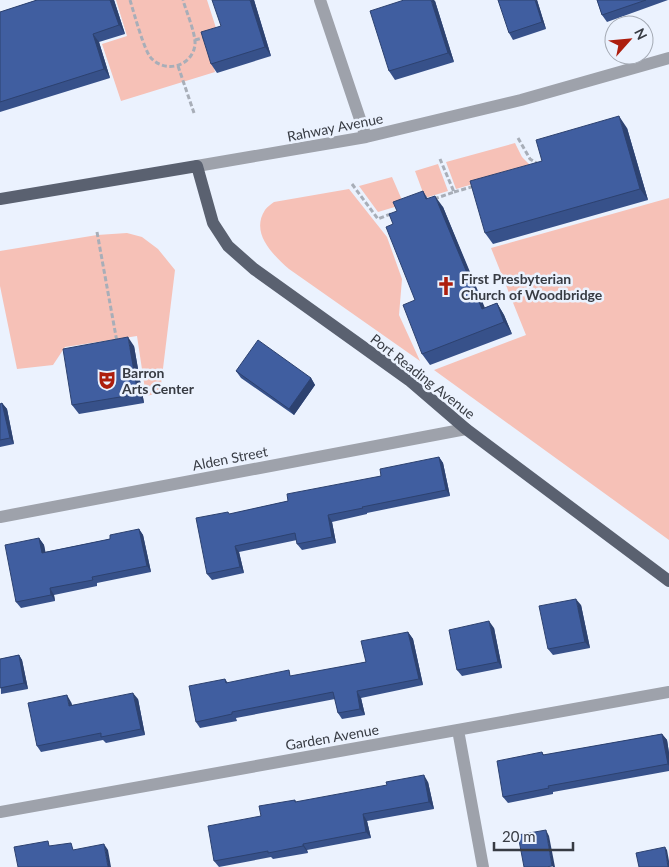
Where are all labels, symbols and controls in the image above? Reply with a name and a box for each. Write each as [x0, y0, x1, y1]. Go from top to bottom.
north arrow [604, 15, 654, 65]
text: N [631, 25, 651, 43]
street label: Rahway Avenue [286, 109, 384, 145]
place label: First Presbyterian Church of Woodbridge [461, 270, 603, 303]
church icon: First Presbyterian Church of Woodbridge [435, 275, 457, 297]
street label: Port Reading Avenue [367, 330, 479, 422]
place label: Barron Arts Center [121, 364, 195, 397]
theatre icon: Barron Arts Center [96, 369, 118, 391]
street label: Alden Street [191, 442, 269, 474]
street label: Garden Avenue [284, 720, 380, 754]
scale bar [494, 820, 573, 852]
text: 20 m [502, 827, 536, 845]

